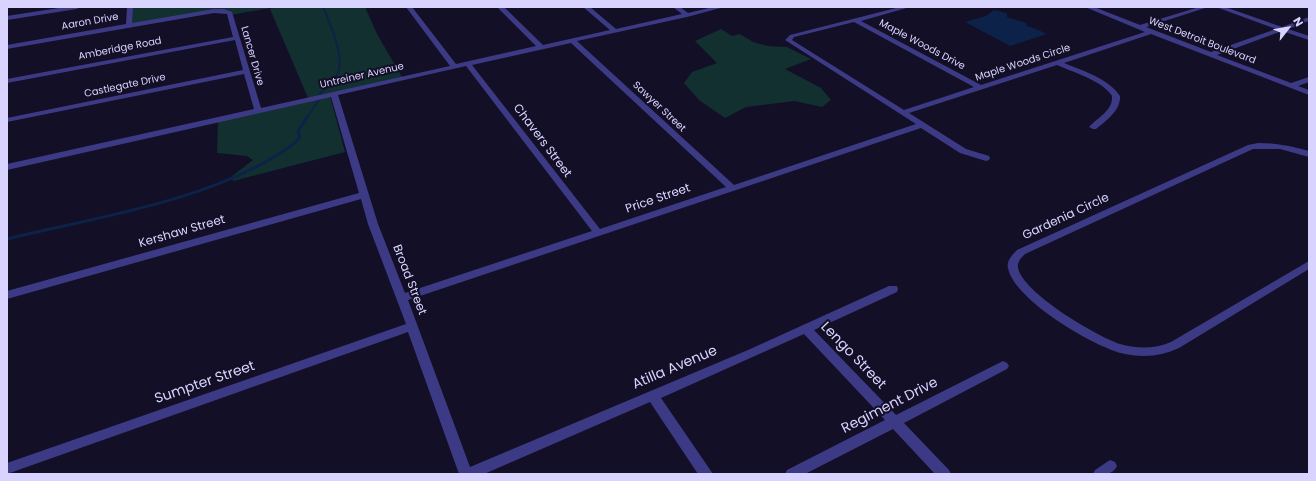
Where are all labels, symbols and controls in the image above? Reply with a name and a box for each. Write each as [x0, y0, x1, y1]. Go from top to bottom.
north arrow [1268, 8, 1308, 48]
street label: Aaron Drive [61, 11, 119, 33]
text: N [1289, 14, 1307, 29]
street label: West Detroit Boulevard [1147, 15, 1257, 67]
street label: Maple Woods Drive [877, 17, 967, 73]
street label: Lancer Drive [238, 25, 266, 87]
street label: Amberidge Road [77, 35, 163, 63]
street label: Maple Woods Circle [974, 42, 1072, 84]
street label: Untreiner Avenue [319, 61, 405, 91]
street label: Castlegate Drive [83, 71, 167, 101]
street label: Sawyer Street [630, 79, 688, 135]
street label: Chavers Street [510, 101, 574, 181]
street label: Price Street [624, 181, 692, 217]
street label: Gardenia Circle [1020, 191, 1112, 243]
street label: Kershaw Street [137, 213, 227, 251]
street label: Broad Street [389, 243, 429, 317]
street label: Lengo Street [817, 319, 889, 393]
street label: Atilla Avenue [630, 343, 720, 393]
street label: Sumpter Street [153, 358, 257, 408]
street label: Regiment Drive [839, 374, 941, 438]

